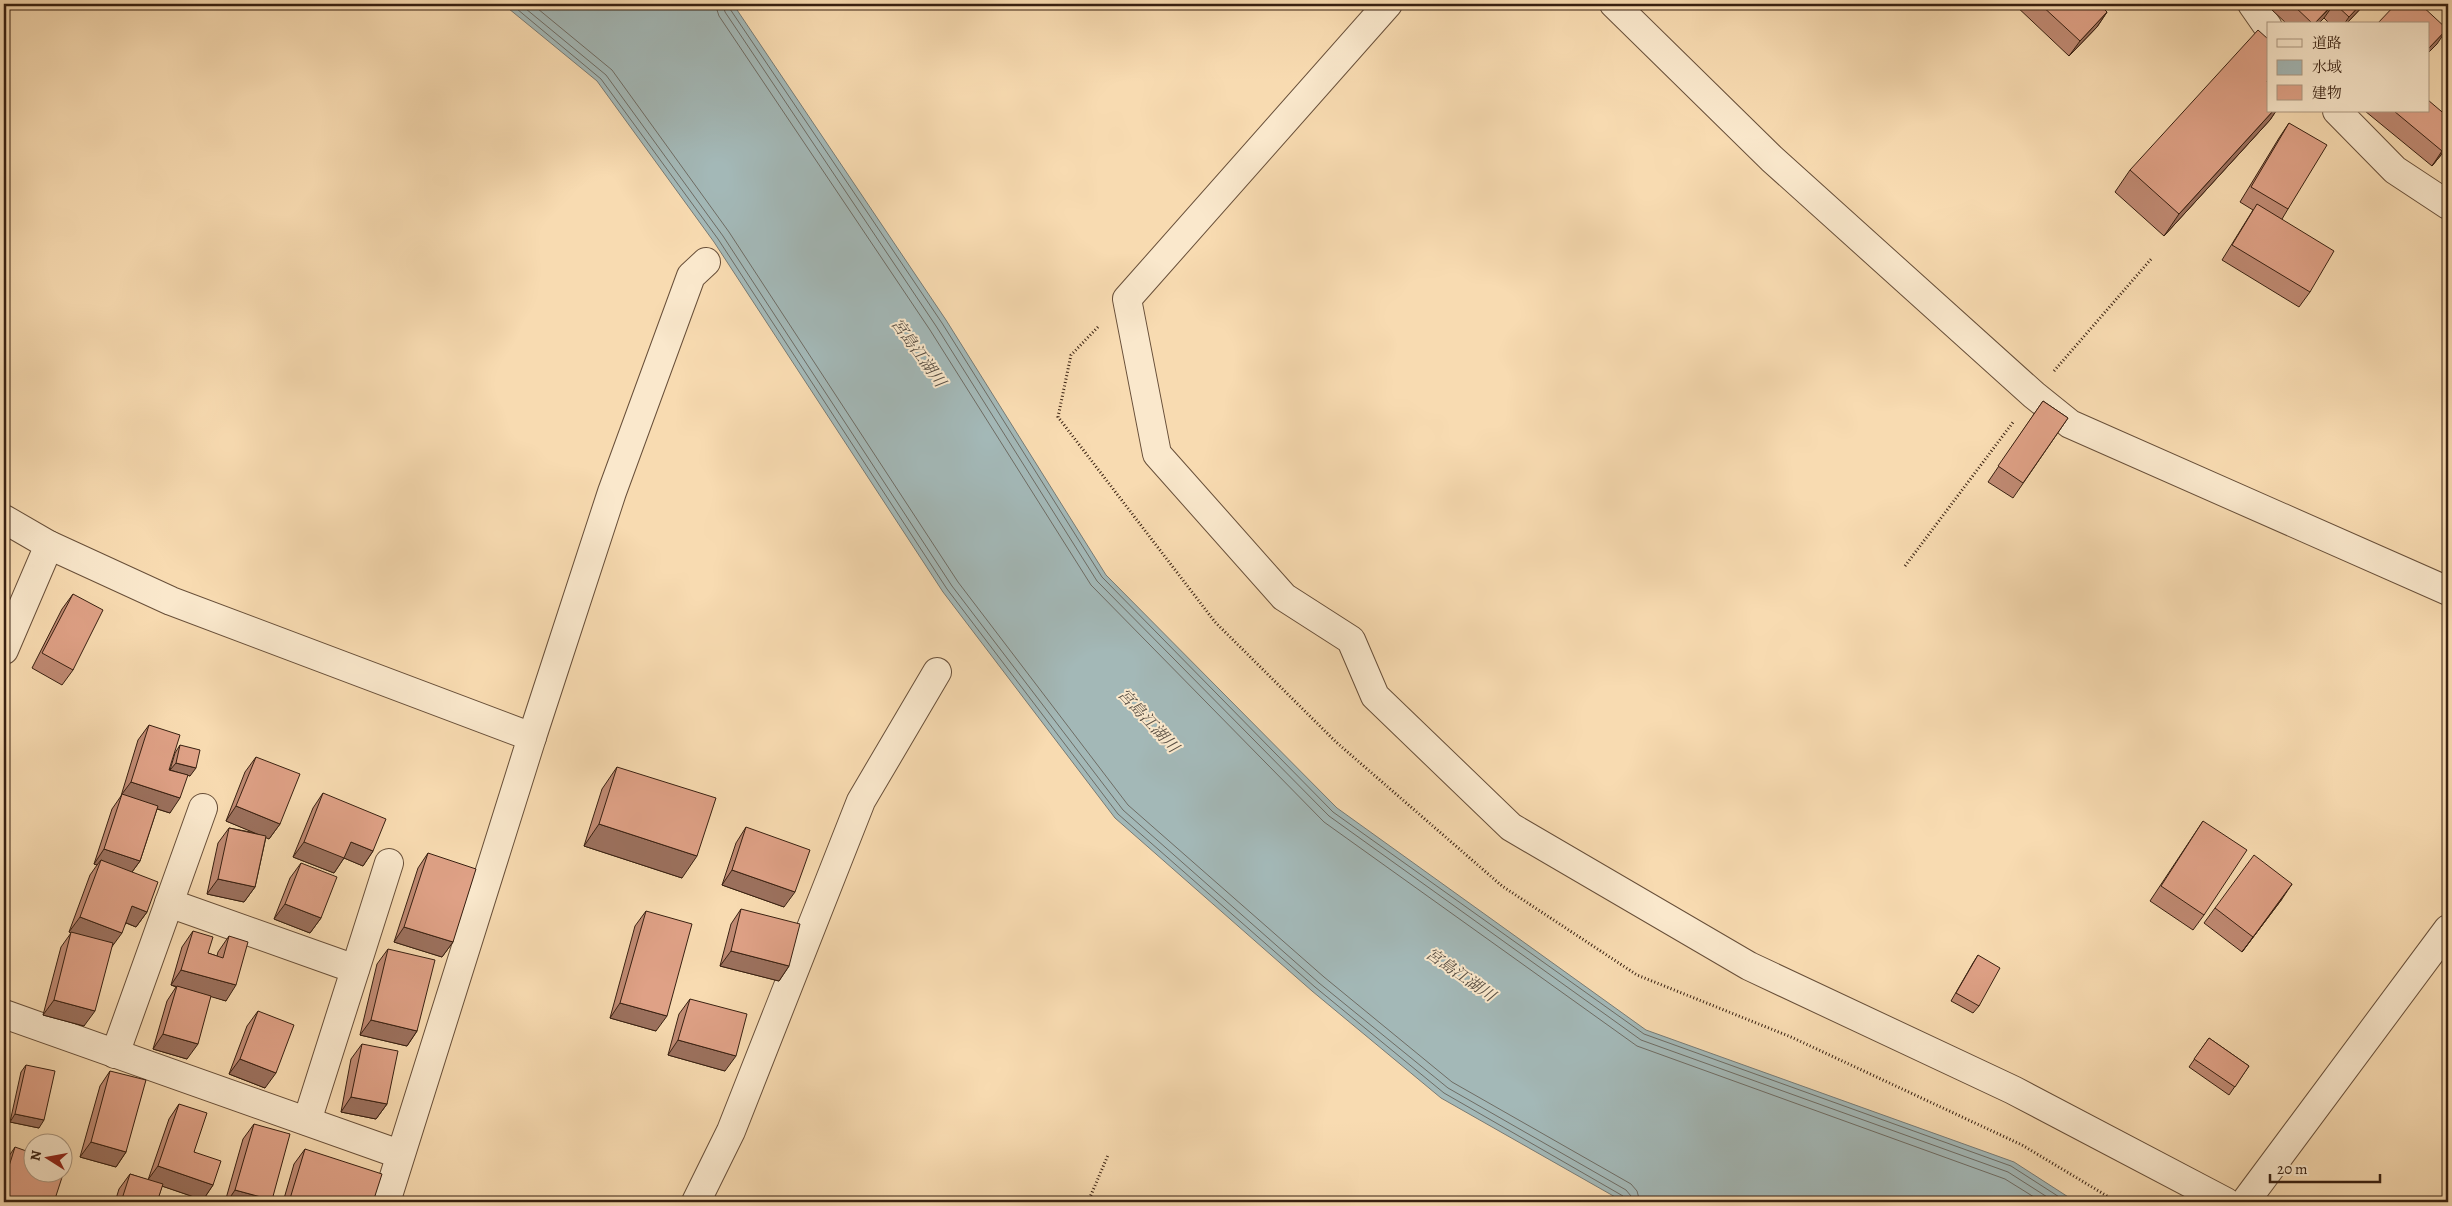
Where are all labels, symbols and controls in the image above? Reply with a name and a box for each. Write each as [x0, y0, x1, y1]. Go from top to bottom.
legend [2267, 22, 2430, 112]
text: 道路 [2312, 33, 2342, 53]
text: 水域 [2312, 57, 2342, 77]
text: 建物 [2312, 83, 2342, 103]
water label: 宮島江湖川 [886, 314, 952, 393]
water label: 宮島江湖川 [1113, 684, 1185, 759]
water label: 宮島江湖川 [1421, 943, 1501, 1008]
north arrow [22, 1134, 72, 1184]
text: N [25, 1149, 46, 1162]
scale bar [2270, 1151, 2380, 1183]
text: 20 m [2277, 1159, 2308, 1179]

